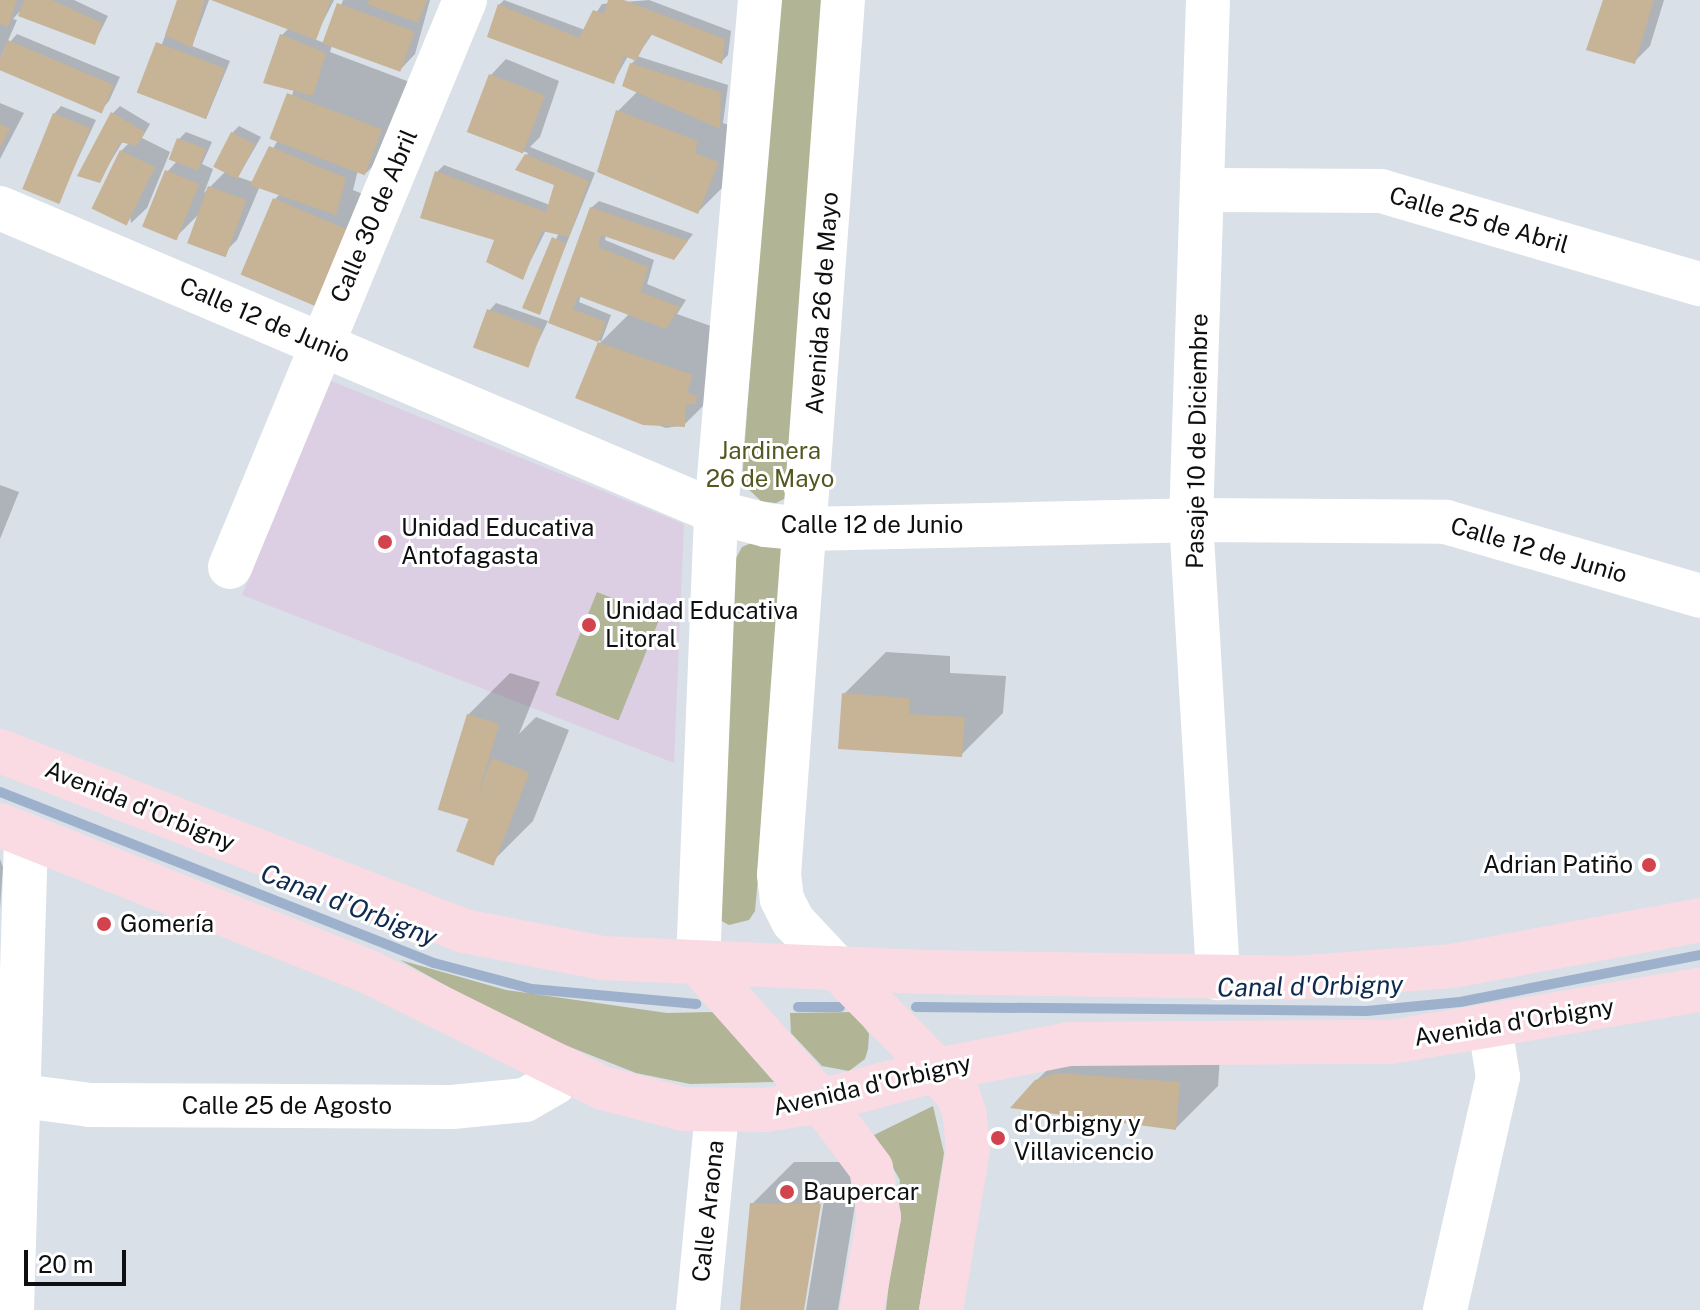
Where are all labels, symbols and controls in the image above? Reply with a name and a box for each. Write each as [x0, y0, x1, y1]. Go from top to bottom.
street label: Calle 30 de Abril [324, 125, 424, 307]
street label: Calle 25 de Abril [1386, 181, 1572, 259]
street label: Avenida 26 de Mayo [800, 191, 844, 415]
street label: Calle 12 de Junio [175, 271, 355, 369]
street label: Pasaje 10 de Diciembre [1180, 313, 1214, 569]
park label: Jardinera 26 de Mayo [705, 437, 835, 493]
street label: Calle 12 de Junio [780, 511, 964, 539]
street label: Calle 12 de Junio [1447, 511, 1631, 589]
place label: Unidad Educativa Antofagasta [401, 514, 594, 570]
marker: Unidad Educativa Antofagasta [376, 533, 394, 551]
place label: Unidad Educativa Litoral [605, 597, 798, 653]
marker: Unidad Educativa Litoral [580, 616, 598, 634]
street label: Avenida d'Orbigny [41, 755, 239, 857]
place label: Adrian Patiño [1483, 851, 1633, 879]
marker: Adrian Patiño [1640, 856, 1658, 874]
water label: Canal d'Orbigny [256, 857, 442, 953]
place label: Gomería [120, 910, 214, 938]
marker: Gomería [95, 915, 113, 933]
water label: Canal d'Orbigny [1216, 969, 1404, 1003]
street label: Avenida d'Orbigny [1412, 992, 1616, 1052]
street label: Avenida d'Orbigny [770, 1048, 974, 1122]
street label: Calle 25 de Agosto [181, 1092, 393, 1120]
place label: d'Orbigny y Villavicencio [1014, 1110, 1154, 1166]
marker: d'Orbigny y Villavicencio [989, 1129, 1007, 1147]
street label: Calle Araona [686, 1139, 730, 1283]
place label: Baupercar [803, 1178, 919, 1206]
marker: Baupercar [778, 1183, 796, 1201]
scale bar [28, 1234, 130, 1284]
text: 20 m [38, 1250, 94, 1278]

